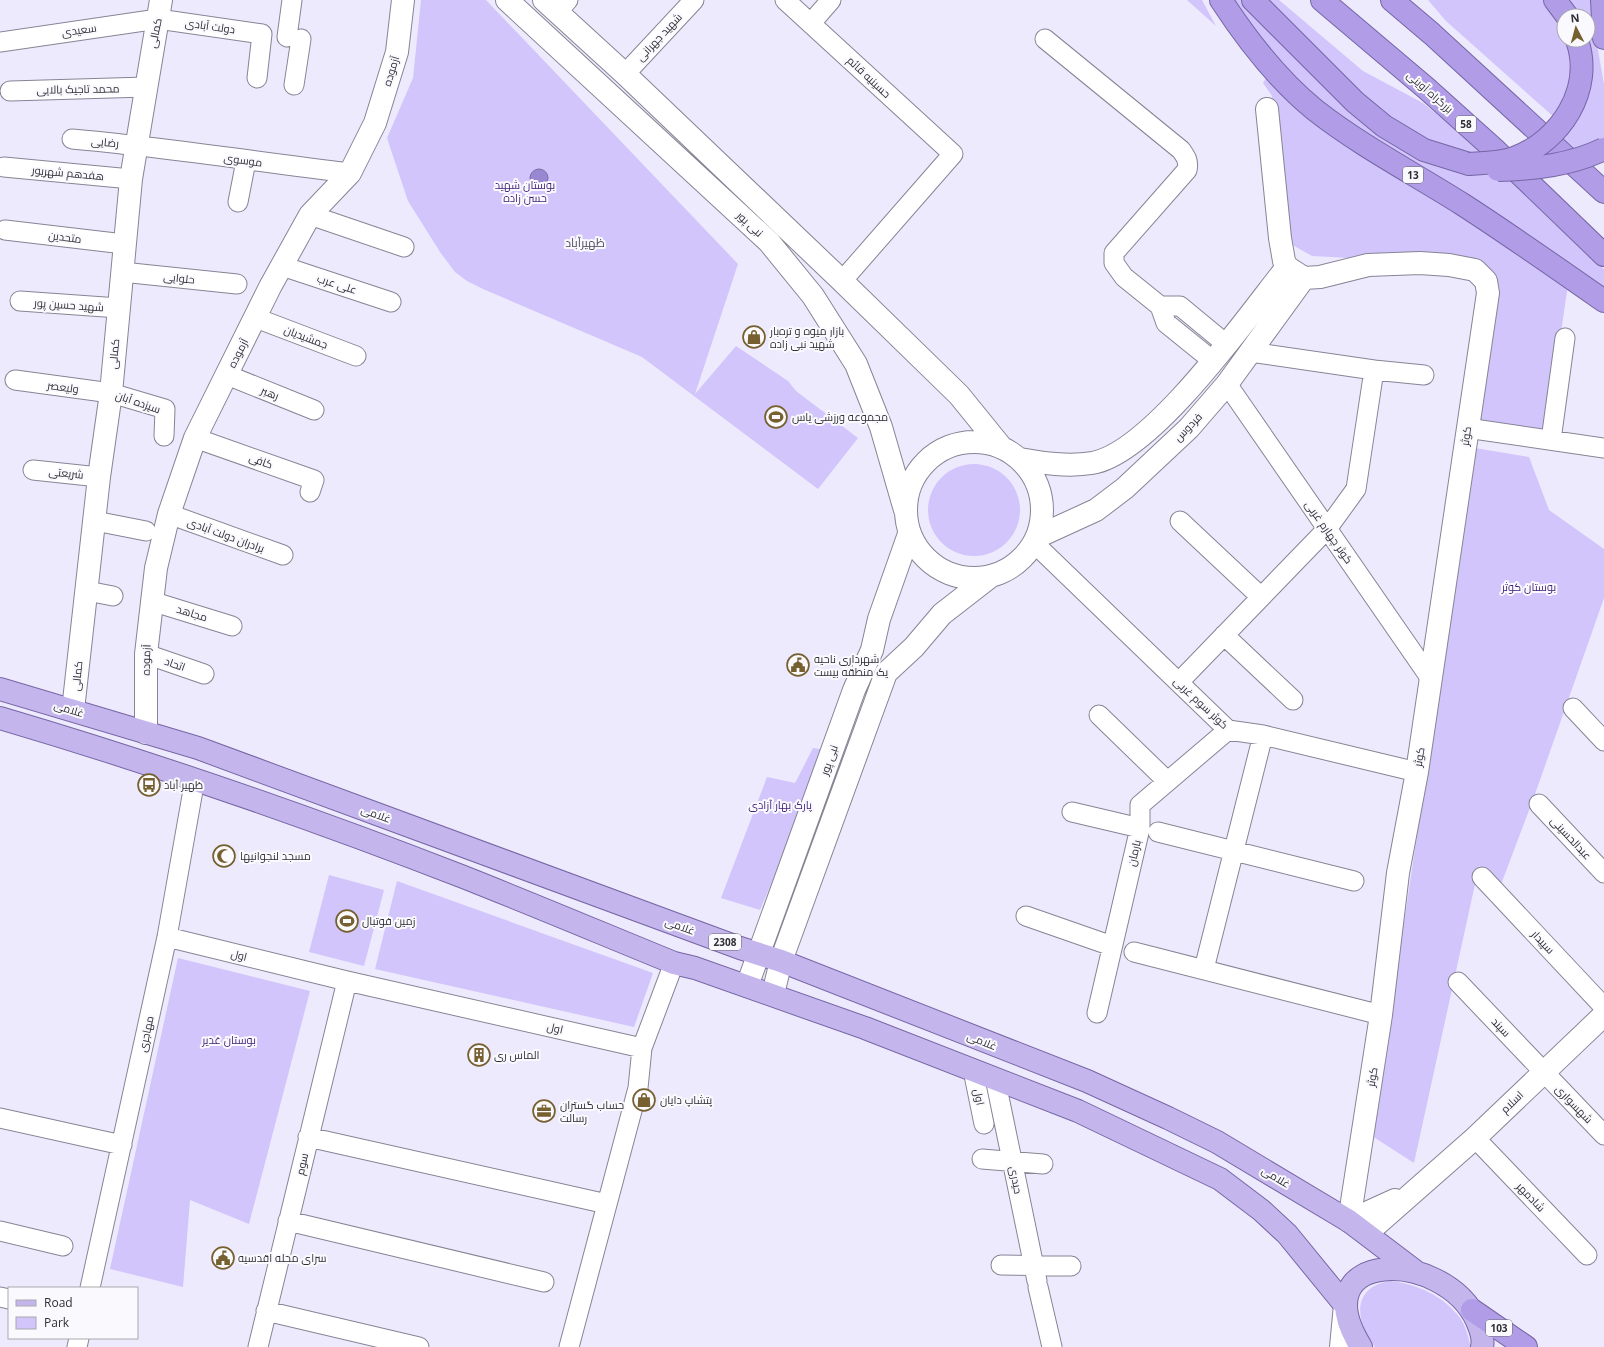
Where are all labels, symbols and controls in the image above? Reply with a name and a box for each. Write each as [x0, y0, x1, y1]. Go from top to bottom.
north arrow [1556, 8, 1596, 48]
street label: شهید جهرانی [632, 9, 685, 64]
text: N [1570, 10, 1580, 25]
street label: دولت آبادی [184, 15, 236, 36]
street label: کمالی [144, 16, 165, 49]
street label: سعیدی [61, 20, 97, 39]
street label: حسینیه قائم [844, 53, 894, 101]
street label: آزموده [379, 54, 402, 88]
street label: بزرگراه آوینی [1404, 67, 1457, 116]
street label: محمد تاجیک بالایی [36, 80, 120, 97]
road number: 58 [1456, 116, 1476, 132]
street label: رضایی [91, 133, 120, 150]
street label: موسوی [223, 149, 263, 170]
street label: هفدهم شهریور [30, 162, 105, 184]
road number: 13 [1403, 167, 1423, 183]
park label: بوستان شهید حسن زاده [495, 177, 555, 205]
street label: نبی پور [733, 207, 767, 240]
street label: متحدین [48, 227, 83, 246]
district label: ظهیرآباد [565, 234, 605, 251]
street label: حلوایی [163, 268, 195, 287]
street label: علی عرب [315, 270, 359, 297]
street label: شهید حسین پور [33, 295, 104, 314]
street label: جمشیدیان [282, 321, 330, 352]
place label: بازار میوه و تره‌بار شهید نبی زاده [769, 323, 844, 351]
shop icon: بازار میوه و تره‌بار شهید نبی زاده [741, 324, 767, 350]
street label: آزموده [224, 336, 251, 370]
street label: کمالی [105, 338, 122, 370]
street label: ولیعصر [45, 377, 80, 396]
street label: رهبر [258, 382, 282, 403]
street label: سیزده آبان [114, 387, 163, 416]
sports icon: مجموعه ورزشی یاس [763, 404, 789, 430]
place label: مجموعه ورزشی یاس [792, 409, 888, 424]
street label: فردوس [1170, 409, 1205, 444]
street label: کوثر [1457, 425, 1474, 448]
street label: کافی [247, 449, 275, 472]
street label: شریعتی [48, 463, 84, 482]
street label: کوثر چهارم غربی [1301, 497, 1357, 567]
street label: برادران دولت آبادی [186, 514, 267, 555]
park label: بوستان کوثر [1501, 579, 1556, 594]
street label: مجاهد [175, 601, 209, 624]
street label: آزموده [137, 644, 154, 676]
place label: شهرداری ناحیه یک منطقه بیست [814, 651, 888, 679]
public building icon: شهرداری ناحیه یک منطقه بیست [785, 652, 811, 678]
street label: اتحاد [163, 653, 188, 674]
street label: کمالی [67, 660, 86, 692]
street label: کوثر سوم غربی [1170, 673, 1232, 733]
street label: غلامی [52, 697, 86, 720]
street label: نبی پور [816, 743, 841, 778]
street label: کوثر [1409, 746, 1427, 769]
bus stop icon: ظهیر آباد [136, 772, 162, 798]
place label: ظهیر آباد [164, 777, 203, 792]
park label: پارک بهار آزادی [748, 797, 812, 812]
street label: غلامی [359, 801, 393, 826]
street label: عبدالحسینی [1547, 813, 1595, 862]
street label: بارمان [1123, 838, 1144, 868]
mosque icon: مسجد لنجوانیها [211, 843, 237, 869]
place label: مسجد لنجوانیها [240, 848, 311, 863]
sports icon: زمین فوتبال [334, 908, 360, 934]
place label: زمین فوتبال [362, 913, 416, 928]
street label: غلامی [663, 913, 697, 938]
street label: سپیدار [1528, 926, 1558, 957]
road number: 2308 [709, 934, 741, 950]
street label: اول [229, 945, 249, 964]
street label: مهاجری [134, 1014, 157, 1053]
street label: سپند [1489, 1014, 1514, 1040]
street label: اول [545, 1018, 565, 1037]
street label: غلامی [965, 1028, 999, 1053]
park label: بوستان غدیر [201, 1032, 256, 1047]
building icon: الماس ری [466, 1042, 492, 1068]
place label: الماس ری [494, 1047, 540, 1062]
street label: کوثر [1362, 1066, 1380, 1089]
street label: شهسواری [1552, 1081, 1596, 1126]
shop icon: پتشاپ دایان [631, 1087, 657, 1113]
street label: اول [970, 1087, 989, 1106]
street label: اسلام [1497, 1087, 1527, 1117]
place label: پتشاپ دایان [660, 1092, 712, 1107]
place label: حساب گستران رسالت [560, 1097, 624, 1125]
office icon: حساب گستران رسالت [531, 1098, 557, 1124]
street label: سوم [292, 1151, 312, 1177]
street label: غلامی [1259, 1162, 1293, 1191]
street label: حیدری [1006, 1165, 1027, 1195]
street label: شادمهر [1513, 1178, 1549, 1215]
public building icon: سرای محله اقدسیه [210, 1245, 236, 1271]
place label: سرای محله اقدسیه [238, 1250, 326, 1265]
legend [8, 1287, 138, 1339]
text: Road [44, 1294, 73, 1311]
text: Park [44, 1314, 70, 1331]
road number: 103 [1486, 1320, 1512, 1336]

